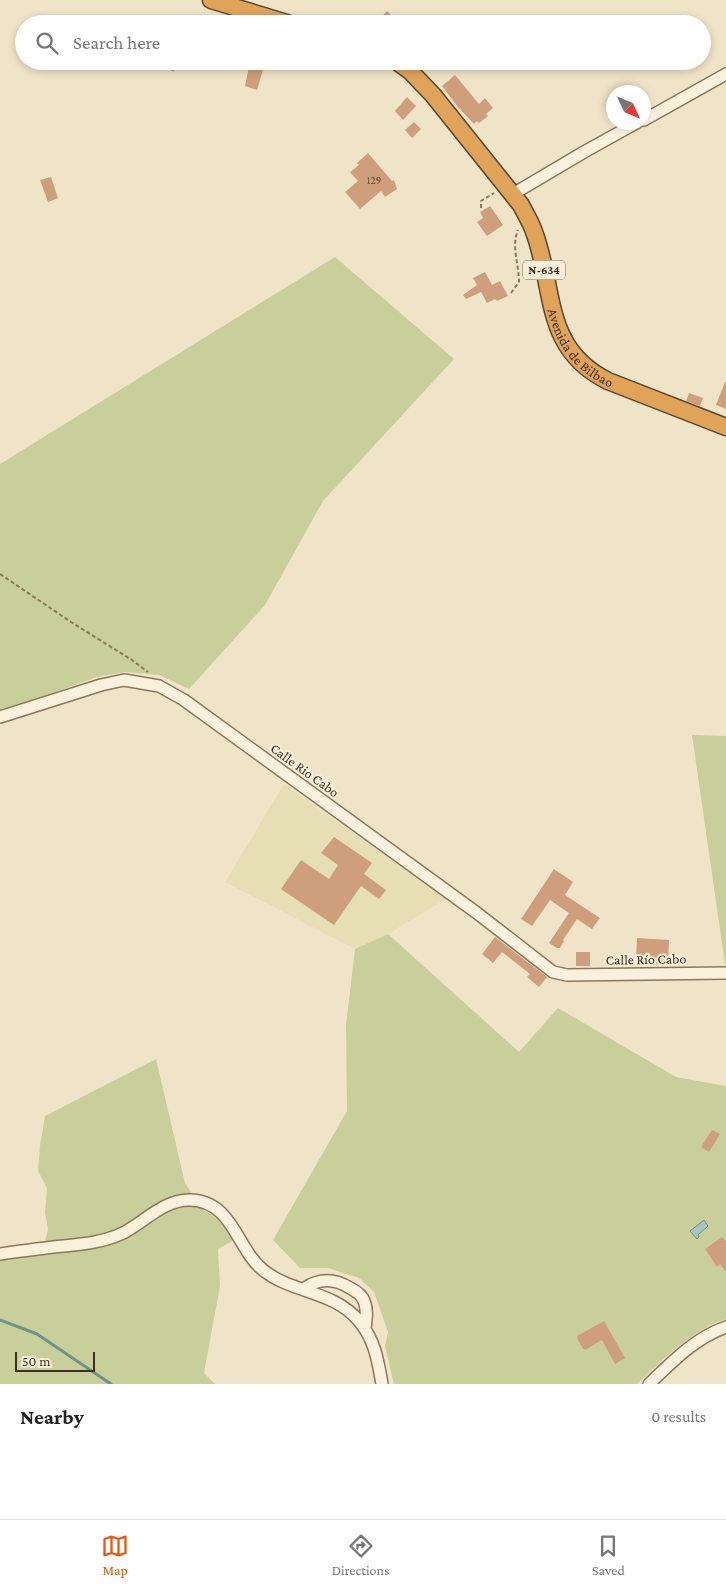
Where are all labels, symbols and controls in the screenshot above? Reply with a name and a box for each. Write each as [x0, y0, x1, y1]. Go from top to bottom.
search box [15, 15, 711, 70]
icon: search [33, 29, 61, 57]
text: Search here [73, 32, 160, 53]
north arrow [606, 85, 651, 130]
house number: 129 [367, 174, 381, 186]
road number: N-634 [523, 260, 565, 280]
street label: Avenida de Bilbao [545, 307, 616, 390]
street label: Calle Rio Cabo [268, 740, 342, 800]
street label: Calle Río Cabo [606, 950, 686, 968]
scale bar [15, 1349, 95, 1372]
text: 50 m [22, 1353, 50, 1369]
text: Nearby [20, 1405, 84, 1429]
text: 0 results [651, 1408, 706, 1425]
tab: Map [101, 1532, 129, 1578]
tab: Directions [332, 1532, 390, 1578]
tab: Saved [592, 1532, 625, 1578]

